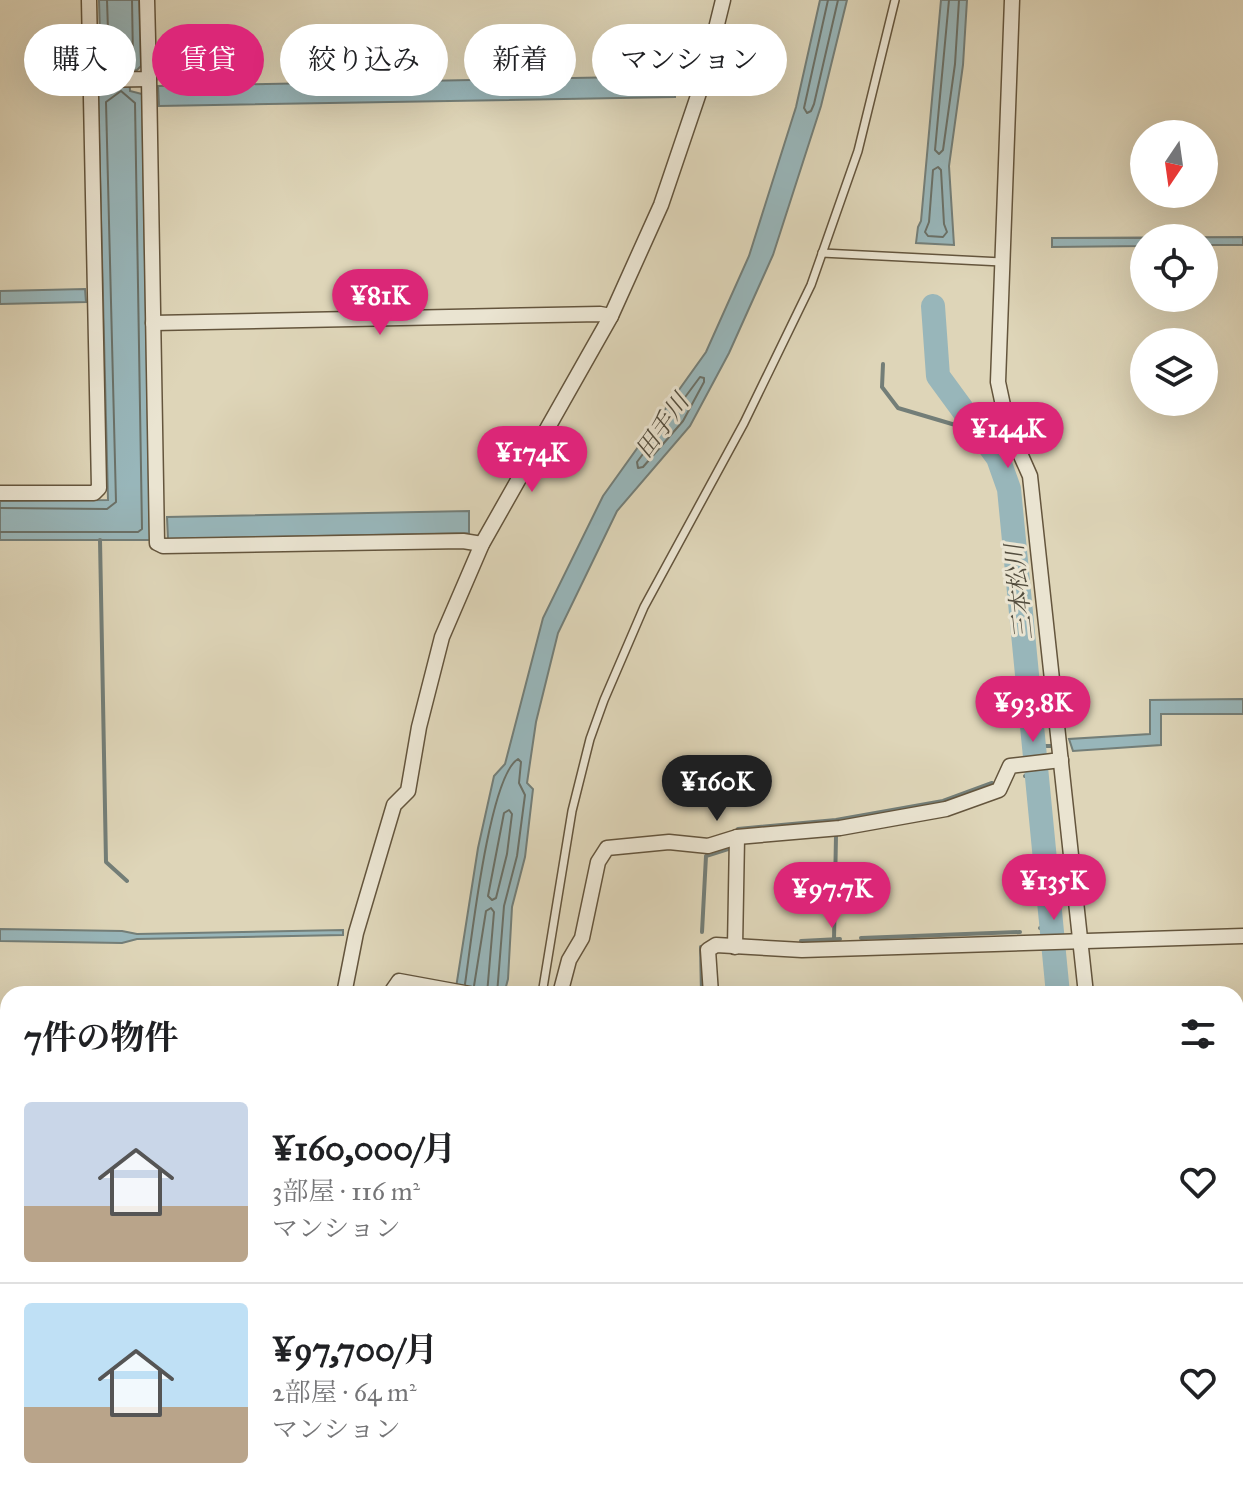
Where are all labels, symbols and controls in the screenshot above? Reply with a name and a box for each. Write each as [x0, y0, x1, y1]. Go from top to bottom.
chip: 購入 [24, 24, 136, 96]
chip: 賃貸 [152, 24, 264, 96]
chip: 絞り込み [280, 24, 448, 96]
chip: 新着 [464, 24, 576, 96]
chip: マンション [592, 24, 787, 96]
north arrow [1130, 120, 1218, 208]
map controls [1130, 120, 1218, 416]
button: locate [1130, 224, 1218, 312]
pin: ¥81K [333, 269, 427, 337]
text: ¥81K [350, 279, 410, 311]
button: layers [1130, 328, 1218, 416]
water label: 田手川 [629, 386, 697, 464]
pin: ¥144K [952, 402, 1064, 470]
text: ¥144K [971, 412, 1045, 444]
pin: ¥174K [476, 426, 588, 494]
text: ¥174K [495, 436, 569, 468]
water label: 三本松川 [999, 540, 1039, 641]
pin: ¥93.8K [968, 676, 1098, 744]
text: ¥93.8K [993, 686, 1073, 718]
pin: ¥160K [661, 755, 773, 823]
text: ¥160K [680, 765, 754, 797]
pin: ¥135K [998, 854, 1110, 922]
pin: ¥97.7K [767, 862, 897, 930]
text: ¥135K [1020, 864, 1088, 896]
text: ¥97.7K [792, 872, 872, 904]
icon: filters [1176, 1012, 1220, 1056]
text: 7件の物件 [24, 1017, 178, 1058]
text: ¥160,000/月 [272, 1128, 456, 1169]
icon: home [88, 1134, 184, 1230]
icon: heart [1176, 1160, 1220, 1204]
text: 3部屋 · 116 m² [272, 1175, 420, 1207]
text: マンション [272, 1212, 401, 1244]
text: ¥97,700/月 [272, 1329, 438, 1370]
icon: home [88, 1335, 184, 1431]
icon: heart [1176, 1361, 1220, 1405]
text: 2部屋 · 64 m² [272, 1376, 417, 1408]
text: マンション [272, 1413, 401, 1445]

